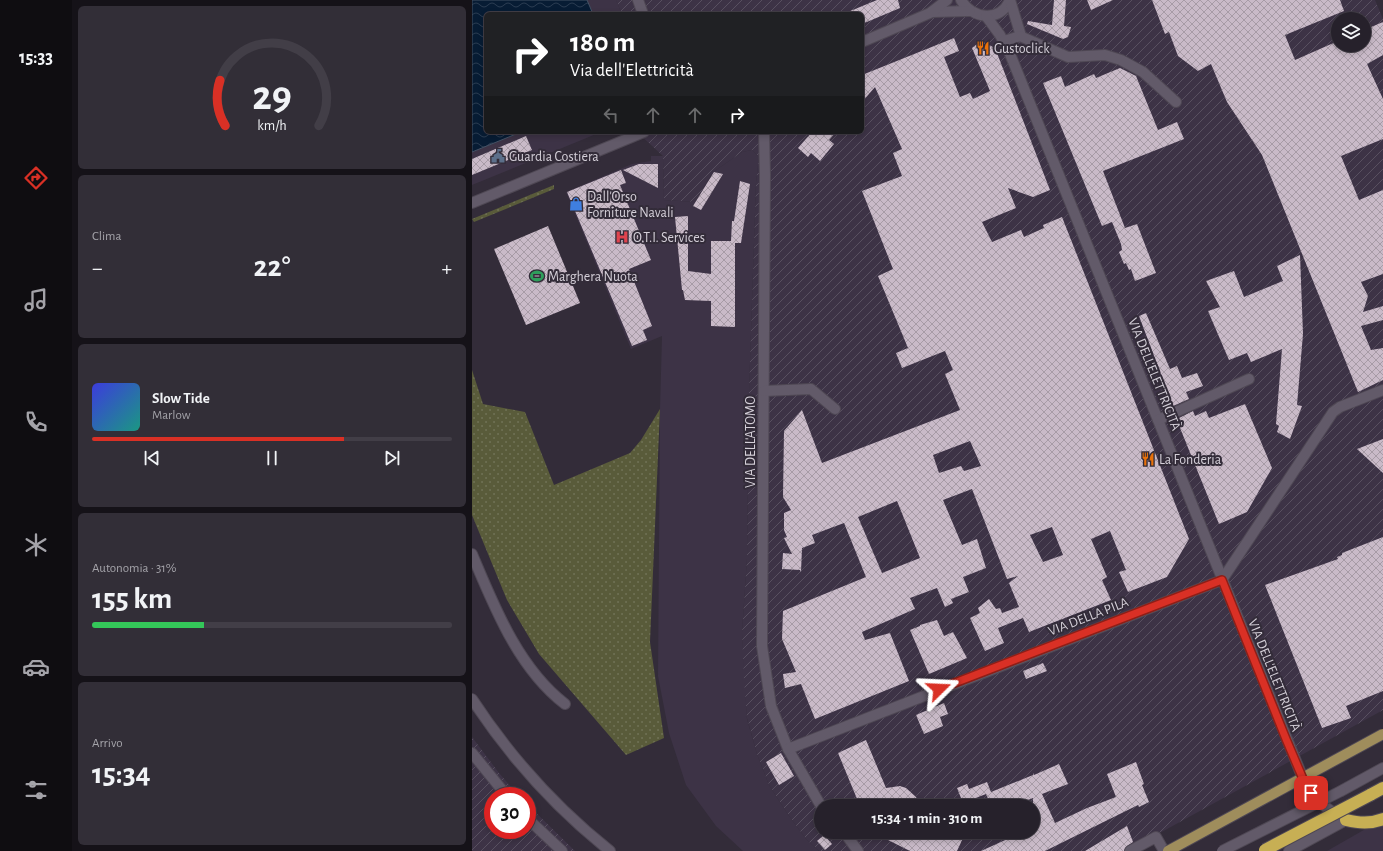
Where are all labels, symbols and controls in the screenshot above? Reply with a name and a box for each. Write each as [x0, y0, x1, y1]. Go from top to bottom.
map controls [1331, 12, 1371, 52]
button: layers [1331, 12, 1371, 52]
icon: right [504, 28, 556, 80]
text: 180 m [570, 29, 635, 57]
restaurant icon: Gustoclick [975, 40, 991, 56]
place label: Gustoclick [994, 42, 1050, 56]
text: 15:33 [19, 49, 53, 67]
text: Via dell'Elettricità [570, 62, 694, 80]
text: 29 [252, 75, 292, 116]
icon: left [600, 104, 622, 126]
icon: ahead [642, 104, 664, 126]
icon: ahead [684, 104, 706, 126]
icon: right [726, 104, 748, 126]
text: km/h [257, 118, 287, 132]
public building icon: Guardia Costiera [490, 148, 506, 164]
place label: Guardia Costiera [509, 150, 599, 164]
icon: directions [22, 164, 50, 192]
place label: Dall'Orso Forniture Navali [587, 190, 674, 220]
shop icon: Dall'Orso Forniture Navali [568, 196, 584, 212]
hospital icon: O.T.I. Services [614, 229, 630, 245]
text: Clima [92, 230, 122, 243]
place label: O.T.I. Services [633, 231, 705, 245]
text: 22° [253, 252, 291, 282]
text: − [92, 257, 103, 279]
text: + [441, 257, 452, 279]
sports icon: Marghera Nuota [529, 268, 545, 284]
place label: Marghera Nuota [548, 270, 638, 284]
icon: music [22, 286, 50, 314]
street label: VIA DELL'ELETTRICITÀ [1125, 315, 1186, 433]
text: Slow Tide [152, 391, 210, 406]
street label: VIA DELL'ATOMO [744, 396, 758, 488]
icon: phone [22, 408, 50, 436]
text: Marlow [152, 409, 190, 422]
icon: previous [141, 447, 163, 469]
icon: pause [261, 447, 283, 469]
icon: next [381, 447, 403, 469]
restaurant icon: La Fonderia [1140, 451, 1156, 467]
place label: La Fonderia [1159, 453, 1222, 467]
icon: climate [22, 531, 50, 559]
text: Autonomia · 31% [92, 562, 176, 575]
text: 155 km [92, 584, 172, 614]
street label: VIA DELLA PILA [1046, 595, 1130, 639]
street label: VIA DELL'ELETTRICITÀ [1245, 616, 1306, 734]
icon: car [22, 653, 50, 681]
position arrow [918, 668, 960, 710]
text: Arrivo [92, 737, 123, 750]
text: 15:34 [92, 759, 151, 789]
icon: filters [22, 776, 50, 804]
pin [1294, 776, 1328, 810]
icon: arrive [1300, 782, 1322, 804]
speed limit sign: 30 [484, 787, 536, 839]
text: 15:34 · 1 min · 310 m [872, 811, 982, 826]

